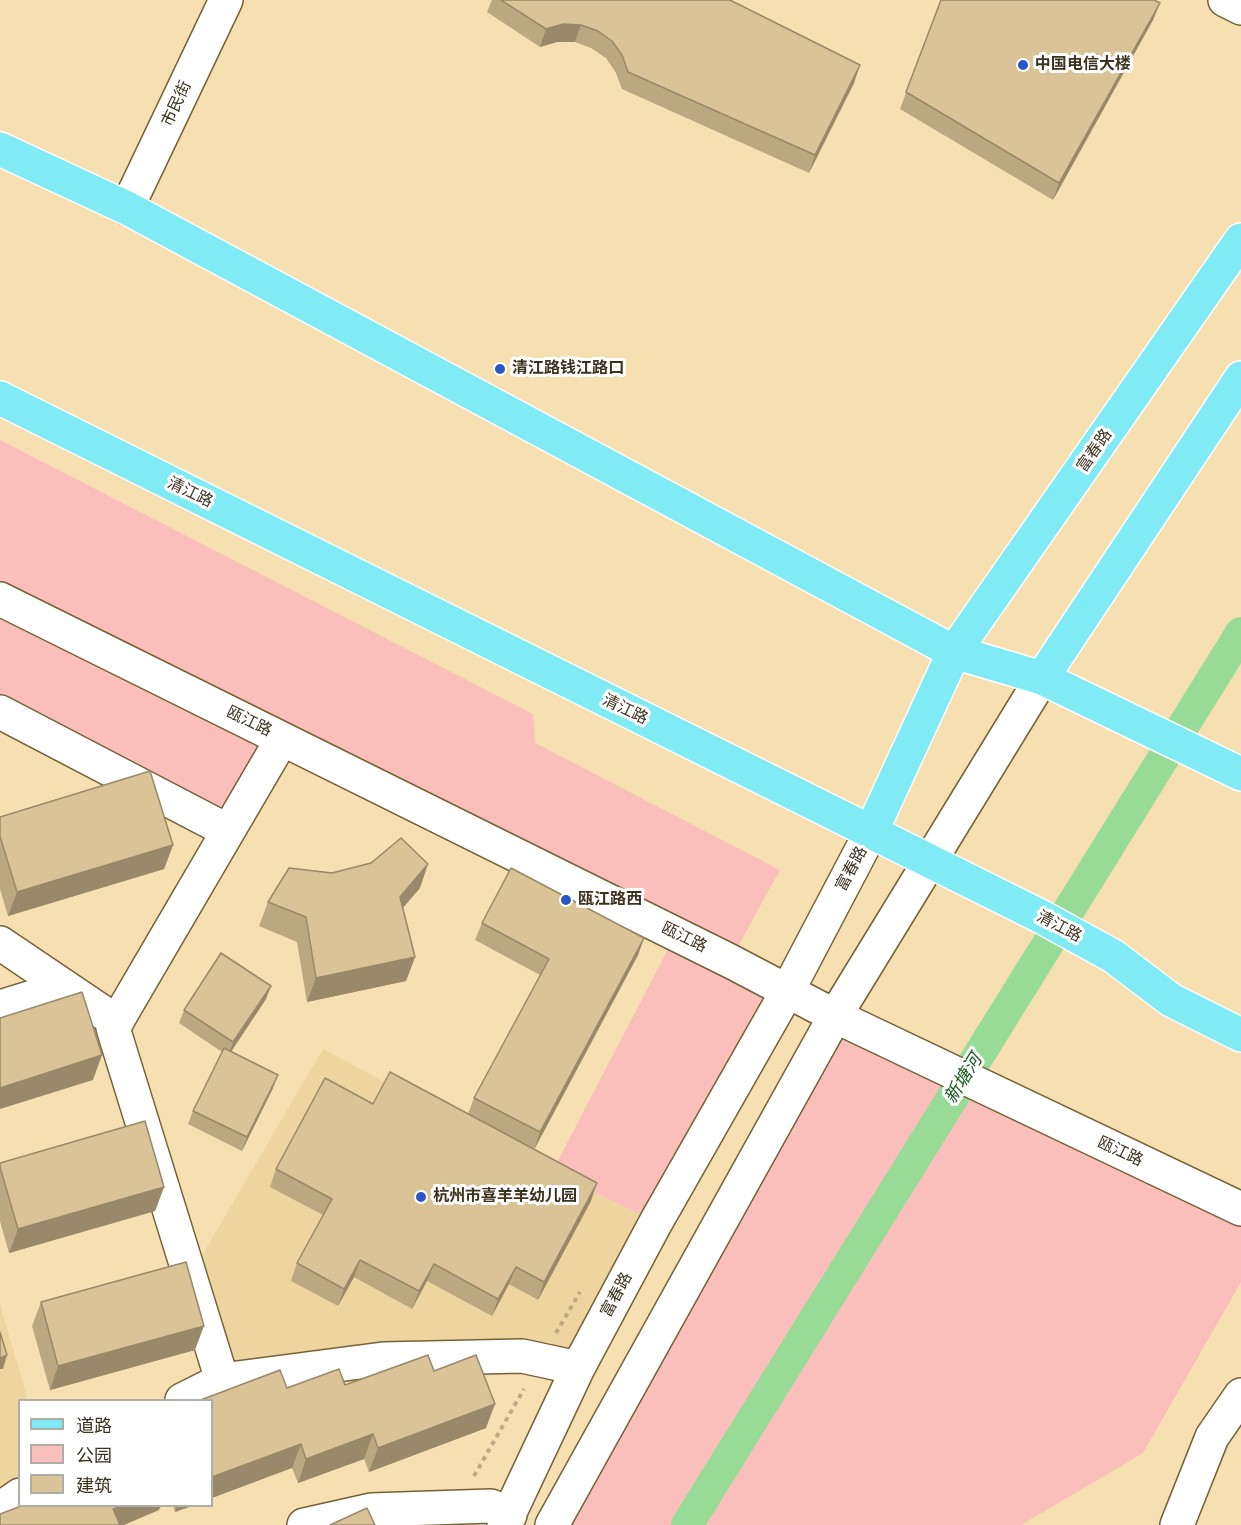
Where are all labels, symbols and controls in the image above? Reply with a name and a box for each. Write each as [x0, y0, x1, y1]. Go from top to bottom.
place label: 中国电信大楼 [1035, 55, 1131, 75]
marker: 中国电信大楼 [1016, 58, 1030, 72]
street label: 市民街 [158, 78, 196, 130]
place label: 清江路钱江路口 [512, 359, 624, 379]
marker: 清江路钱江路口 [493, 362, 507, 376]
street label: 富春路 [1073, 426, 1117, 476]
street label: 清江路 [164, 474, 216, 512]
street label: 清江路 [599, 691, 651, 729]
street label: 瓯江路 [223, 703, 275, 741]
street label: 富春路 [832, 843, 872, 895]
place label: 瓯江路西 [578, 890, 642, 910]
marker: 瓯江路西 [559, 893, 573, 907]
street label: 清江路 [1033, 907, 1085, 947]
street label: 瓯江路 [658, 919, 710, 957]
water label: 新塘河 [941, 1050, 987, 1108]
street label: 瓯江路 [1094, 1133, 1146, 1171]
place label: 杭州市喜羊羊幼儿园 [433, 1187, 577, 1207]
marker: 杭州市喜羊羊幼儿园 [414, 1190, 428, 1204]
street label: 富春路 [597, 1269, 637, 1321]
legend [18, 1399, 213, 1507]
text: 道路 [76, 1415, 112, 1437]
text: 公园 [76, 1445, 112, 1467]
text: 建筑 [76, 1475, 112, 1497]

